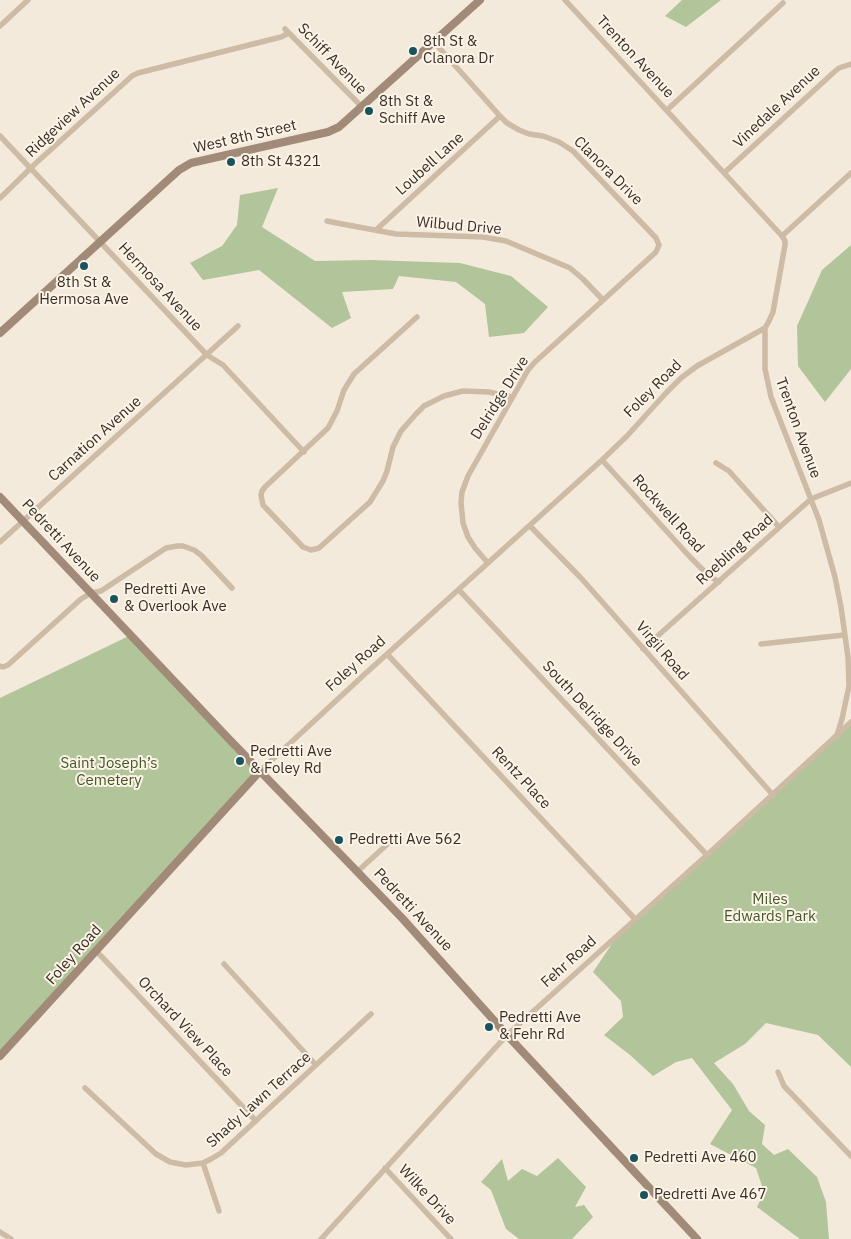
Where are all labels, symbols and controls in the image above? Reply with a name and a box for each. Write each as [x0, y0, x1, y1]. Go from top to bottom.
street label: Trenton Avenue [592, 12, 678, 102]
street label: Schiff Avenue [294, 20, 370, 98]
place label: 8th St & Clanora Dr [423, 33, 494, 68]
marker: 8th St & Clanora Dr [407, 45, 419, 57]
street label: Vinedale Avenue [730, 62, 824, 152]
street label: Ridgeview Avenue [22, 65, 124, 161]
place label: 8th St & Schiff Ave [379, 93, 446, 128]
marker: 8th St & Schiff Ave [363, 105, 375, 117]
street label: West 8th Street [192, 116, 298, 158]
street label: Loubell Lane [392, 129, 468, 199]
street label: Clanora Drive [570, 133, 646, 209]
place label: 8th St 4321 [241, 153, 321, 171]
marker: 8th St 4321 [225, 156, 237, 168]
street label: Wilbud Drive [416, 213, 502, 239]
street label: Hermosa Avenue [114, 239, 206, 335]
marker: 8th St & Hermosa Ave [78, 260, 90, 272]
place label: 8th St & Hermosa Ave [39, 274, 129, 309]
street label: Delridge Drive [467, 353, 533, 443]
street label: Foley Road [620, 356, 686, 422]
street label: Trenton Avenue [771, 375, 825, 481]
street label: Carnation Avenue [45, 393, 145, 485]
street label: Rockwell Road [628, 471, 708, 557]
street label: Pedretti Avenue [18, 496, 104, 586]
street label: Roebling Road [693, 511, 777, 589]
place label: Pedretti Ave & Overlook Ave [124, 581, 227, 616]
marker: Pedretti Ave & Overlook Ave [108, 593, 120, 605]
street label: Virgil Road [632, 618, 692, 684]
street label: Foley Road [322, 633, 390, 695]
street label: South Delridge Drive [538, 658, 646, 770]
place label: Pedretti Ave & Foley Rd [250, 743, 332, 778]
street label: Rentz Place [488, 743, 554, 813]
park label: Saint Joseph’s Cemetery [60, 755, 158, 790]
marker: Pedretti Ave & Foley Rd [234, 755, 246, 767]
place label: Pedretti Ave 562 [349, 831, 461, 849]
marker: Pedretti Ave 562 [333, 834, 345, 846]
street label: Pedretti Avenue [370, 865, 456, 955]
park label: Miles Edwards Park [724, 891, 816, 926]
street label: Foley Road [43, 921, 105, 989]
street label: Fehr Road [538, 932, 600, 992]
street label: Orchard View Place [134, 973, 236, 1081]
place label: Pedretti Ave & Fehr Rd [499, 1009, 581, 1044]
marker: Pedretti Ave & Fehr Rd [483, 1021, 495, 1033]
street label: Shady Lawn Terrace [203, 1048, 315, 1152]
place label: Pedretti Ave 460 [644, 1149, 756, 1167]
marker: Pedretti Ave 460 [628, 1152, 640, 1164]
street label: Wilke Drive [395, 1161, 459, 1229]
place label: Pedretti Ave 467 [654, 1186, 766, 1204]
marker: Pedretti Ave 467 [638, 1189, 650, 1201]

